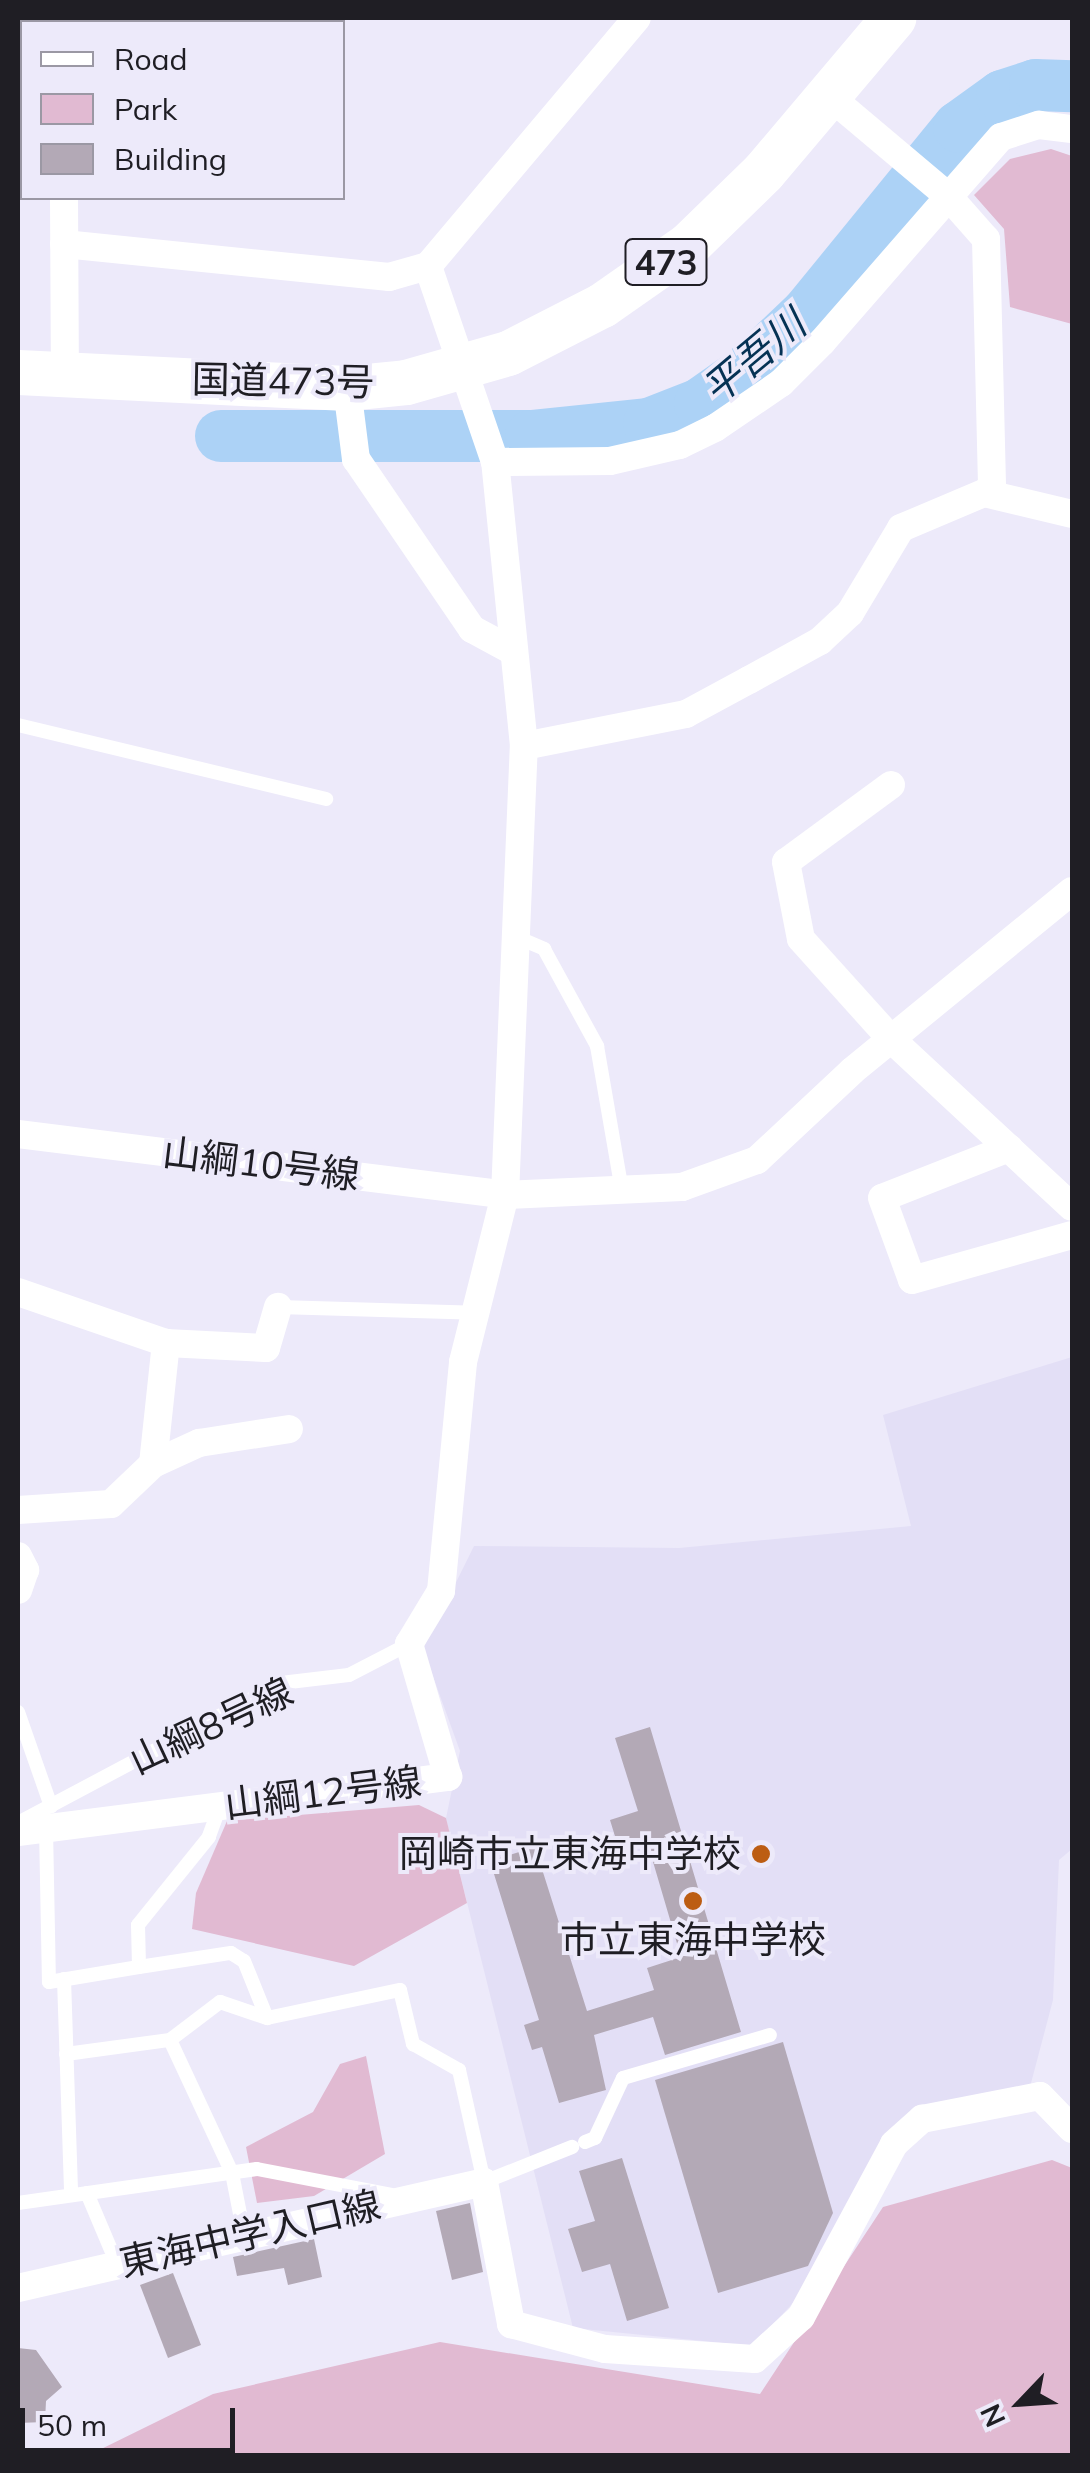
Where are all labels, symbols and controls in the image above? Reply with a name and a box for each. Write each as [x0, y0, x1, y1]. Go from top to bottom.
legend [20, 20, 345, 200]
text: Road [114, 40, 188, 78]
text: Park [114, 90, 177, 128]
text: Building [114, 140, 227, 178]
road number: 473 [624, 232, 708, 292]
water label: 平吾川 [692, 299, 814, 413]
street label: 国道473号 [191, 357, 375, 405]
street label: 山綱10号線 [160, 1129, 362, 1199]
street label: 山綱8号線 [122, 1668, 300, 1784]
street label: 山綱12号線 [222, 1758, 424, 1828]
place label: 岡崎市立東海中学校 [399, 1831, 741, 1877]
marker: 岡崎市立東海中学校 [750, 1843, 772, 1865]
marker: 市立東海中学校 [682, 1890, 704, 1912]
place label: 市立東海中学校 [560, 1917, 826, 1963]
street label: 東海中学入口線 [115, 2182, 385, 2286]
north arrow [970, 2353, 1070, 2453]
scale bar [25, 2388, 240, 2450]
text: N [972, 2399, 1013, 2433]
text: 50 m [37, 2406, 107, 2444]

